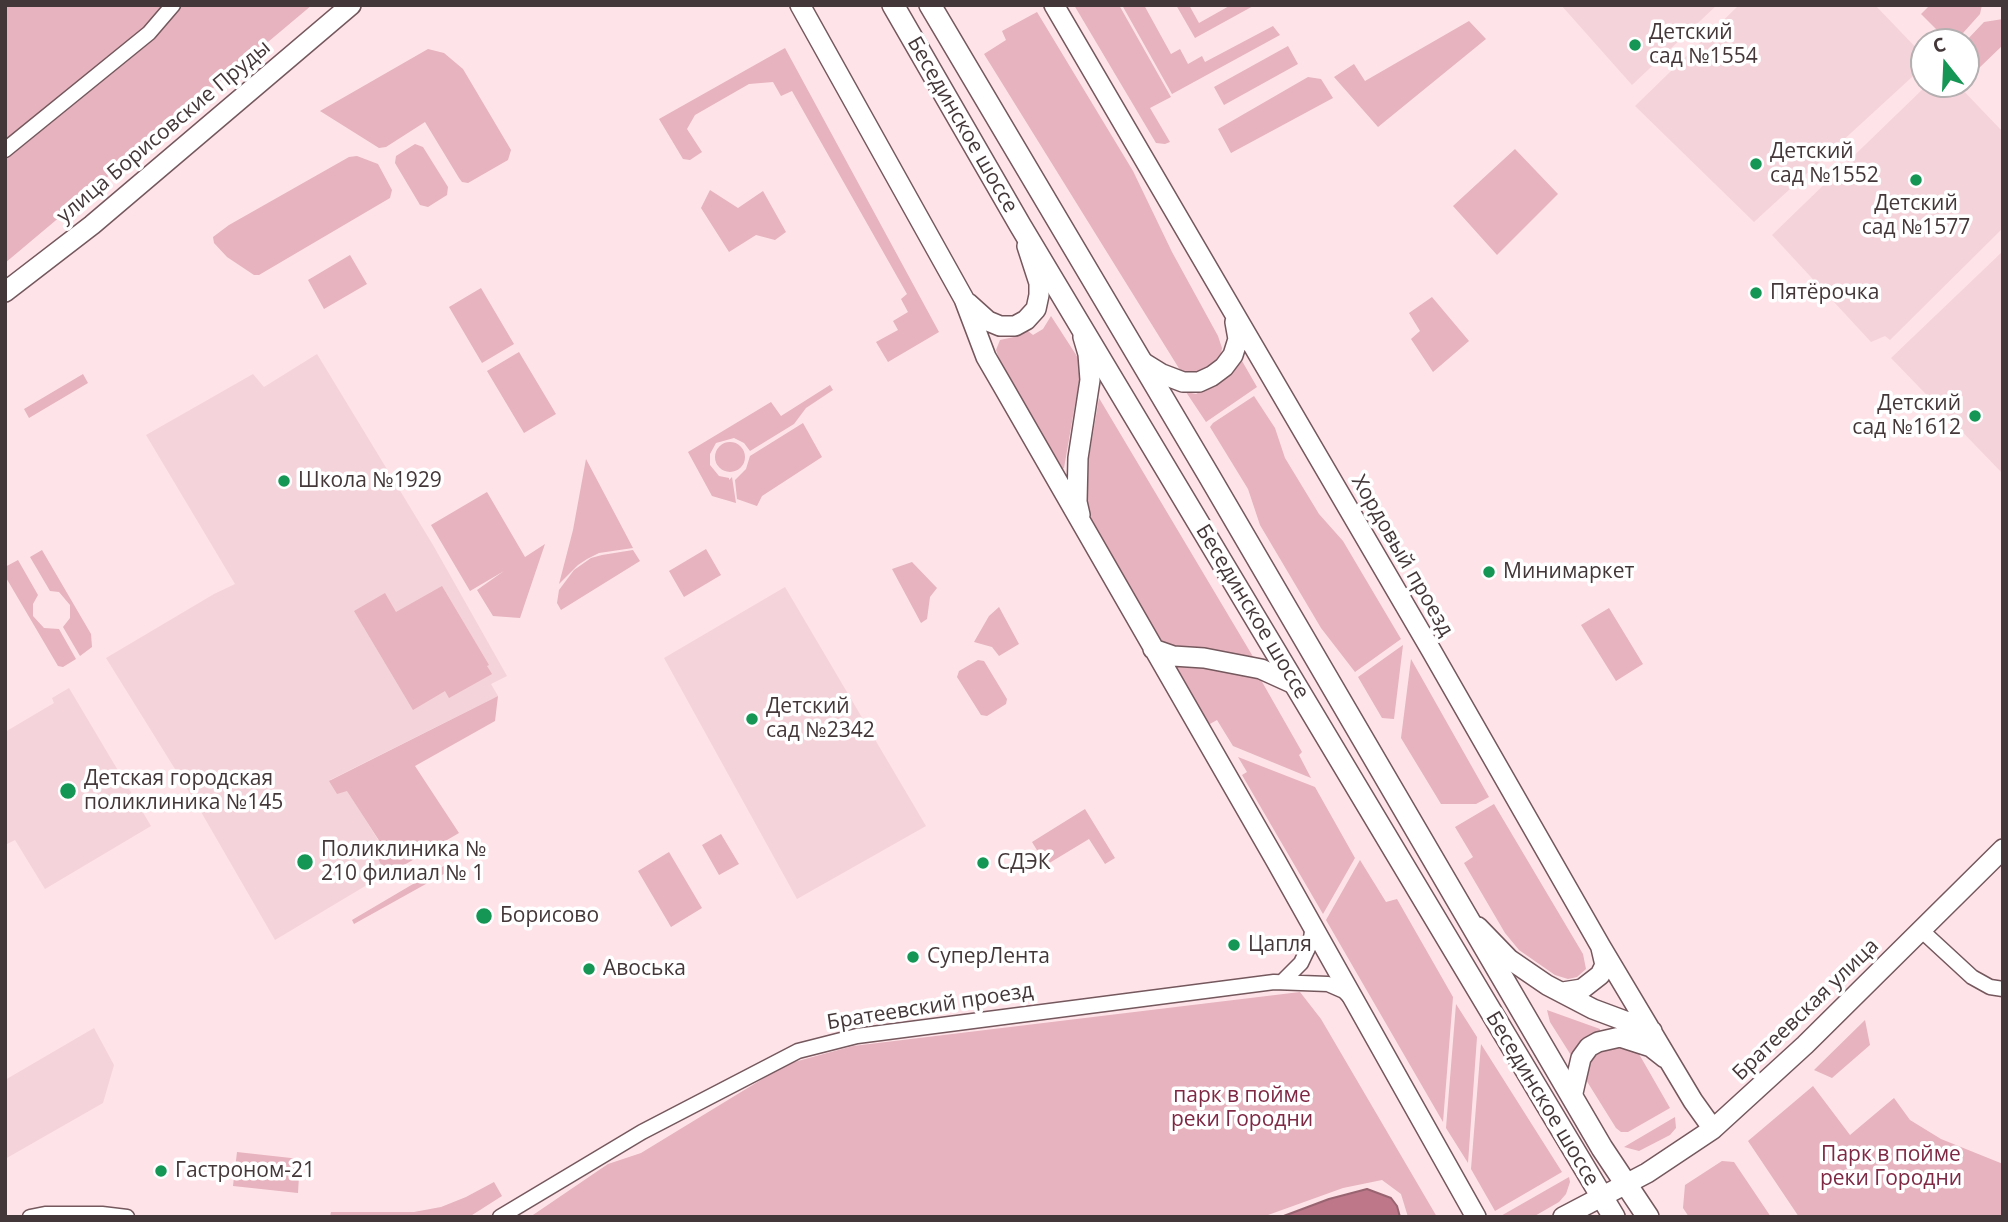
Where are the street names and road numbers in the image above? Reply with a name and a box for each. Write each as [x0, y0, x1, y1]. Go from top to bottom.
street label: Бесединское шоссе [901, 32, 1023, 218]
street label: улица Борисовские Пруды [52, 35, 276, 229]
street label: Хордовый проезд [1346, 471, 1458, 641]
street label: Бесединское шоссе [1190, 520, 1314, 704]
street label: Братеевская улица [1728, 934, 1884, 1086]
street label: Братеевский проезд [825, 978, 1035, 1036]
street label: Бесединское шоссе [1480, 1007, 1604, 1191]

